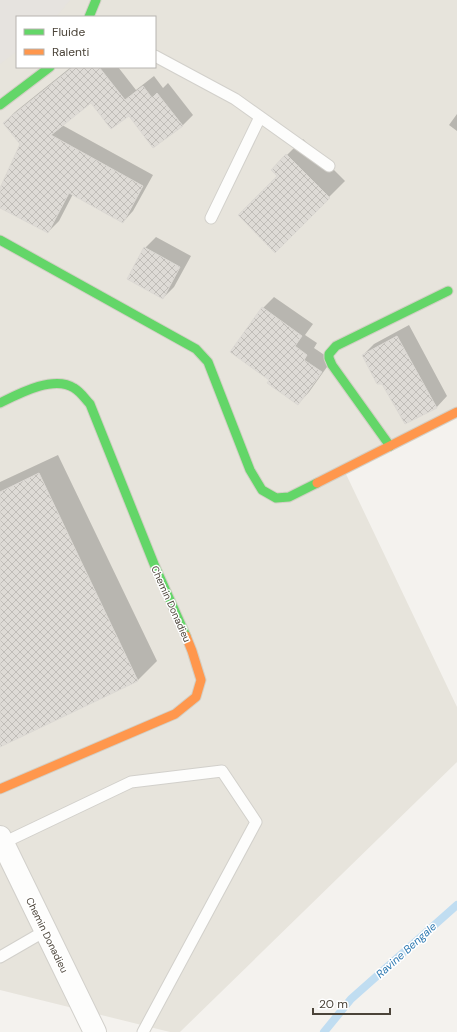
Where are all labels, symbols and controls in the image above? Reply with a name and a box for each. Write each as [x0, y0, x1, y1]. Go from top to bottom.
legend [16, 16, 156, 68]
text: Fluide [52, 24, 85, 40]
text: Ralenti [52, 44, 90, 60]
street label: Chemin Donadieu [148, 564, 194, 645]
street label: Chemin Donadieu [23, 895, 71, 975]
water label: Ravine Bengale [373, 919, 439, 981]
scale bar [313, 990, 390, 1016]
text: 20 m [319, 996, 348, 1012]

